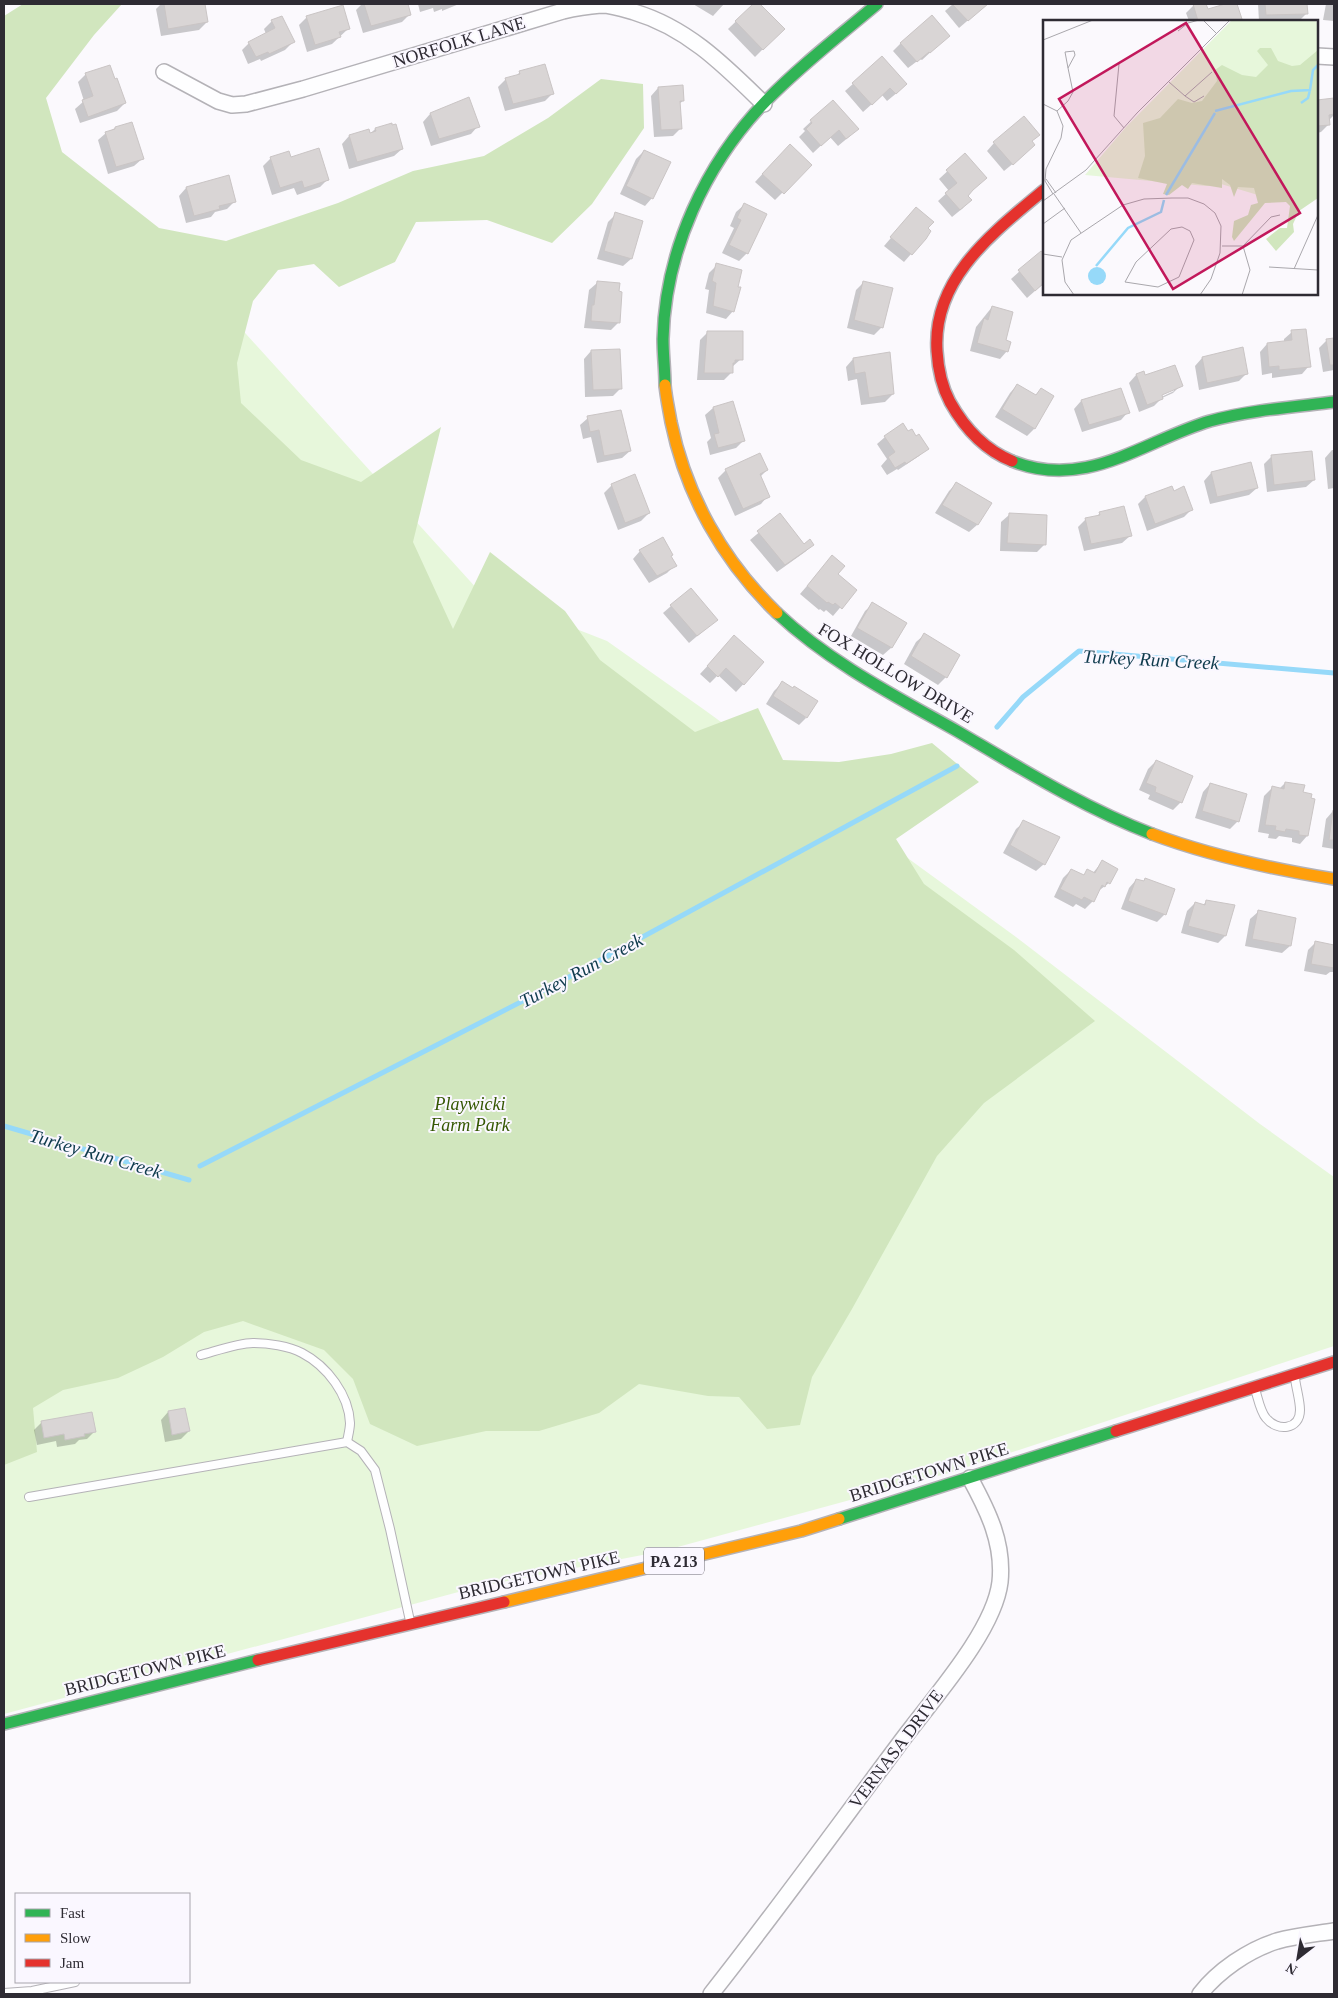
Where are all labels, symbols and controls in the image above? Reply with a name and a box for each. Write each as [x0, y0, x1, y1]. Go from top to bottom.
street label: NORFOLK LANE [390, 12, 528, 72]
inset map [1043, 20, 1318, 295]
street label: FOX HOLLOW DRIVE [815, 619, 977, 727]
water label: Turkey Run Creek [1082, 645, 1220, 674]
water label: Turkey Run Creek [516, 929, 647, 1012]
park label: Playwicki Farm Park [429, 1094, 511, 1135]
water label: Turkey Run Creek [27, 1125, 165, 1183]
street label: BRIDGETOWN PIKE [847, 1438, 1011, 1506]
street label: BRIDGETOWN PIKE [456, 1547, 622, 1603]
road number: PA 213 [644, 1548, 704, 1574]
street label: BRIDGETOWN PIKE [62, 1640, 228, 1700]
street label: VERNASA DRIVE [845, 1686, 947, 1812]
legend [15, 1893, 190, 1983]
text: Fast [60, 1905, 86, 1921]
text: Slow [60, 1930, 91, 1946]
north arrow [1273, 1933, 1323, 1983]
text: Jam [60, 1955, 84, 1971]
text: N [1283, 1960, 1300, 1978]

